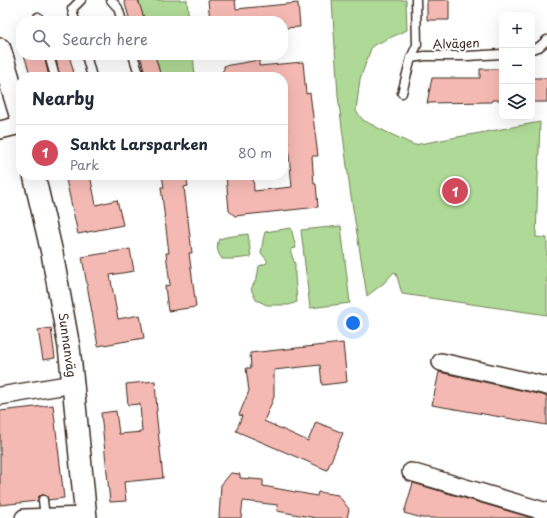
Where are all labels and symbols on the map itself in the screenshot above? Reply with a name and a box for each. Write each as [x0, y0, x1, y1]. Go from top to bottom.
street label: Alvägen [432, 33, 480, 53]
pin: 1 [442, 176, 468, 206]
street label: Sunnanväg [55, 311, 81, 378]
your location [343, 313, 363, 333]

